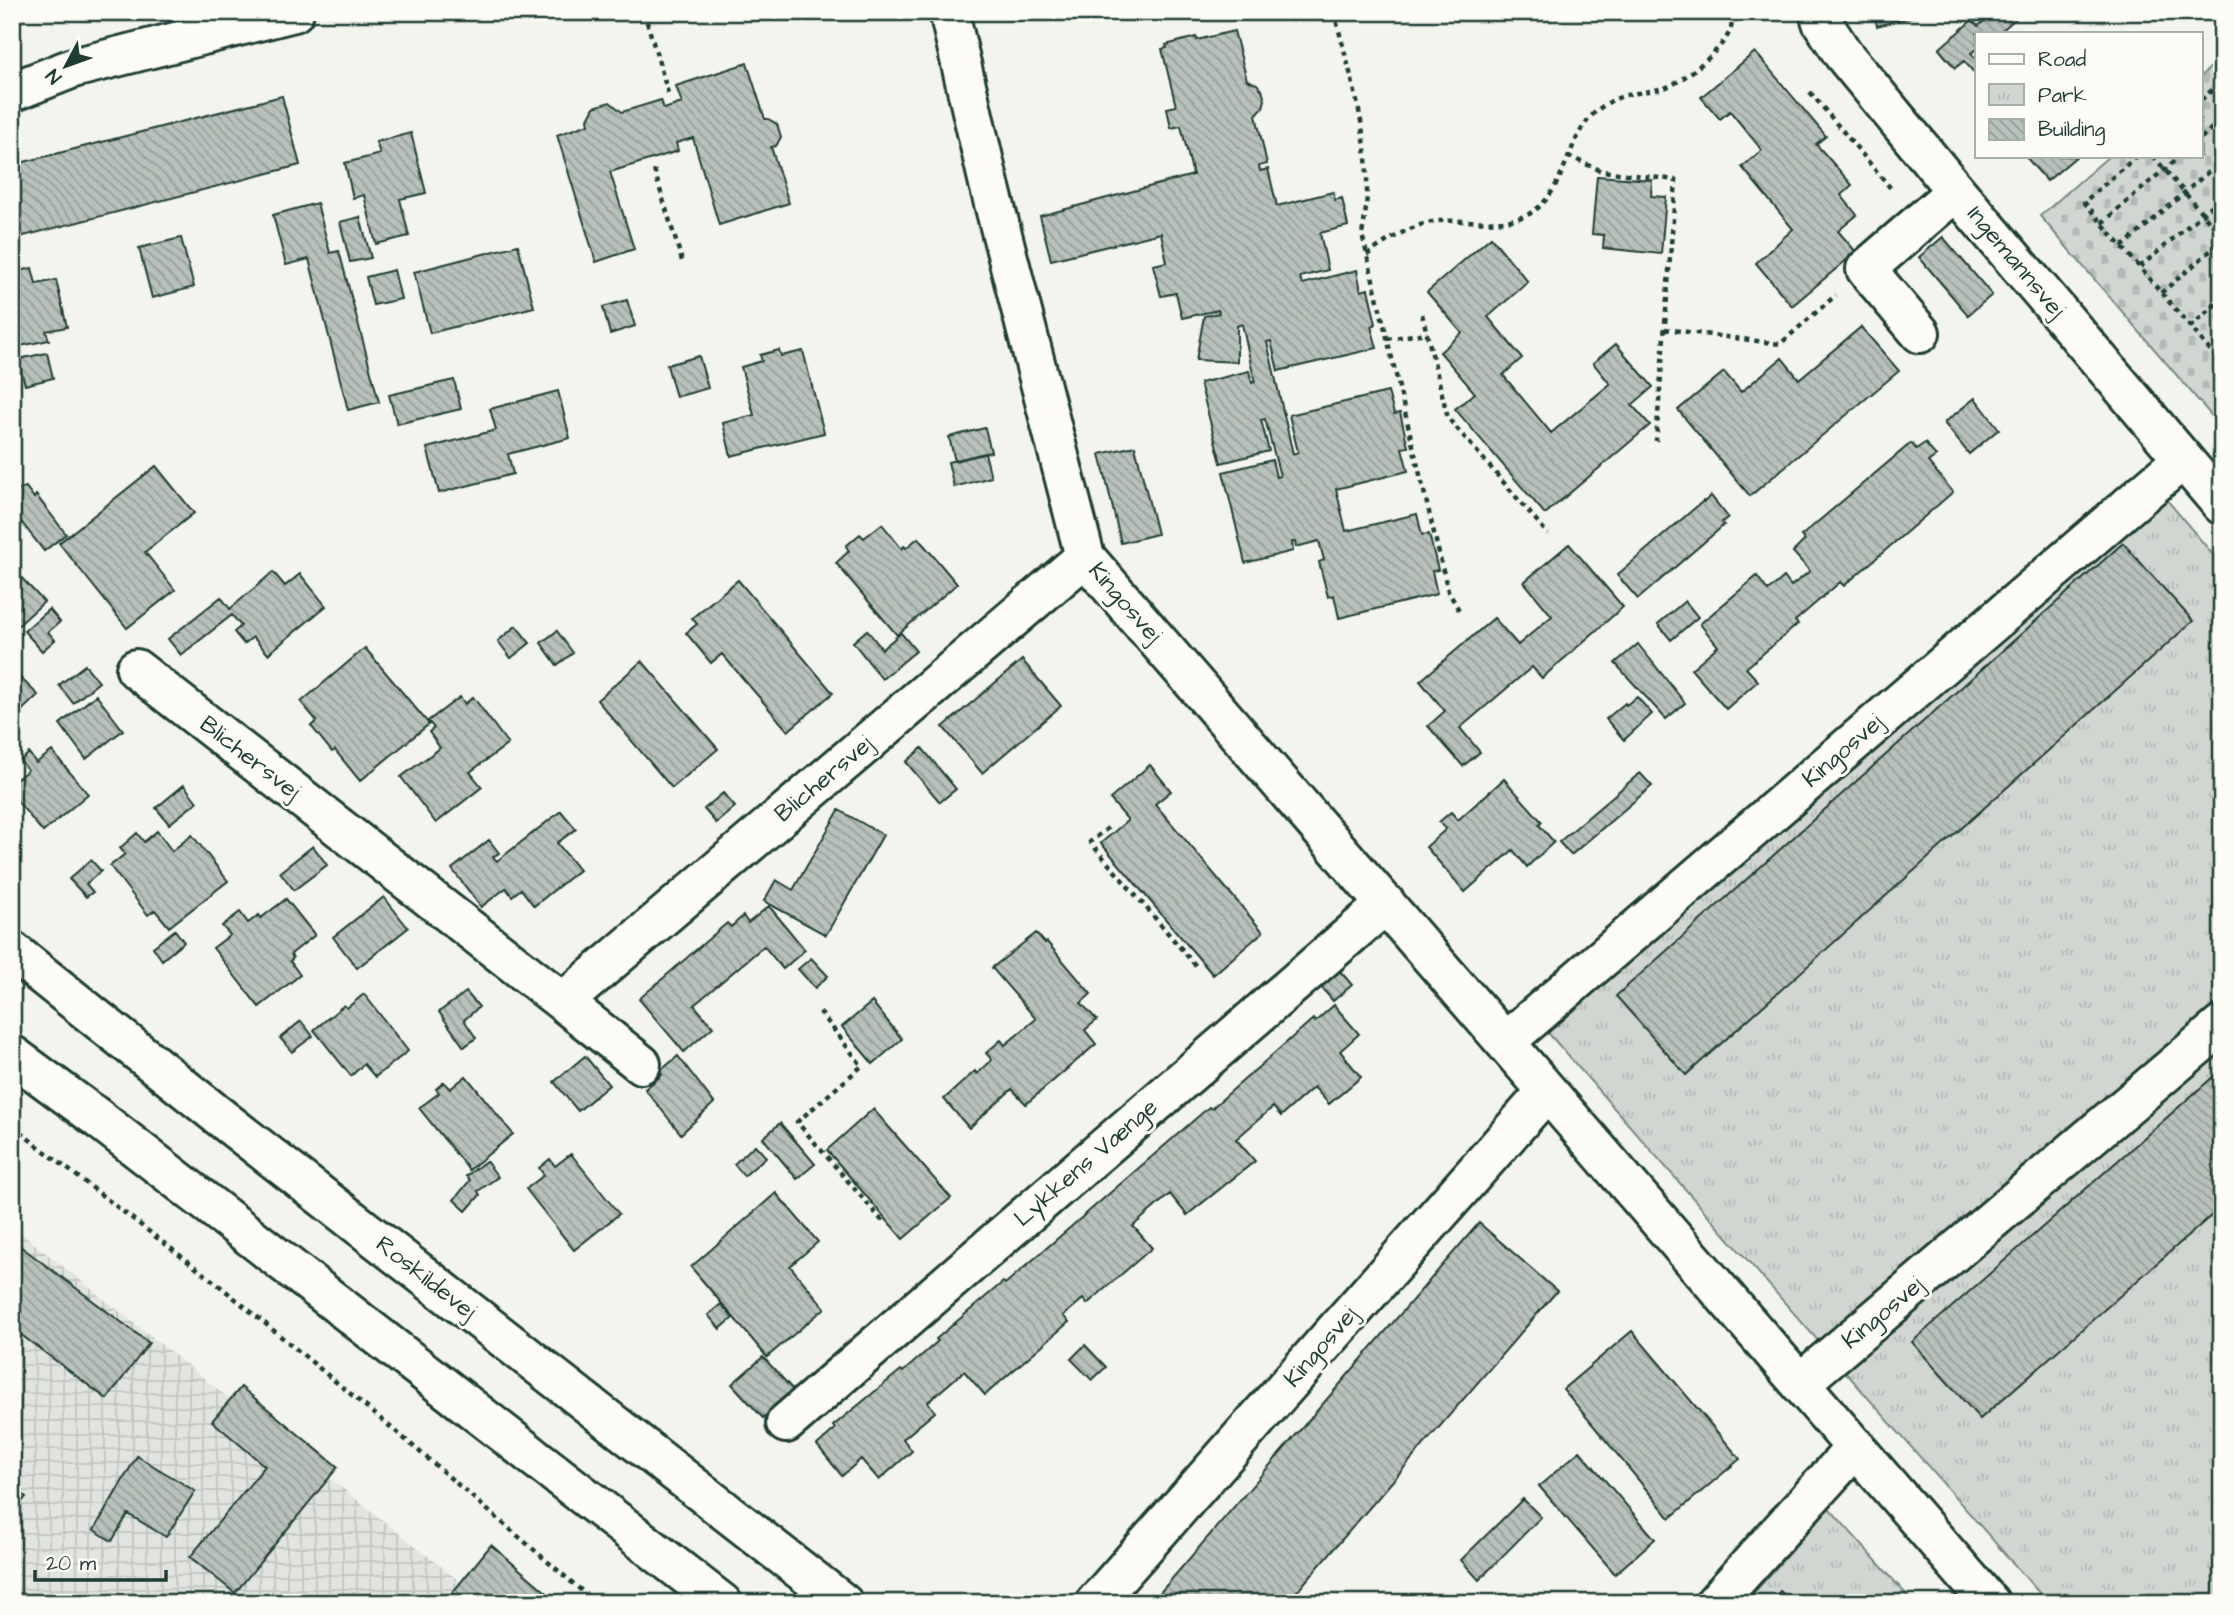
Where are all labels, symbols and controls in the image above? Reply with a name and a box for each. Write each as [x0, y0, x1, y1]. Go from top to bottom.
north arrow [32, 32, 102, 102]
legend [1975, 32, 2202, 158]
text: Road [2038, 45, 2086, 74]
text: N [40, 63, 68, 90]
text: Park [2038, 81, 2087, 110]
text: Building [2038, 115, 2106, 146]
street label: Ingemannsvej [1958, 198, 2074, 327]
street label: Kingosvej [1079, 555, 1170, 652]
street label: Kingosvej [1795, 706, 1892, 797]
street label: Blichersvej [192, 708, 308, 809]
street label: Blichersvej [767, 727, 881, 830]
street label: Lykkens Vænge [1007, 1091, 1166, 1236]
street label: Roskildevej [368, 1228, 484, 1329]
street label: Kingosvej [1835, 1268, 1933, 1358]
street label: Kingosvej [1276, 1298, 1367, 1396]
scale bar [35, 1538, 166, 1582]
text: 20 m [46, 1549, 97, 1578]

